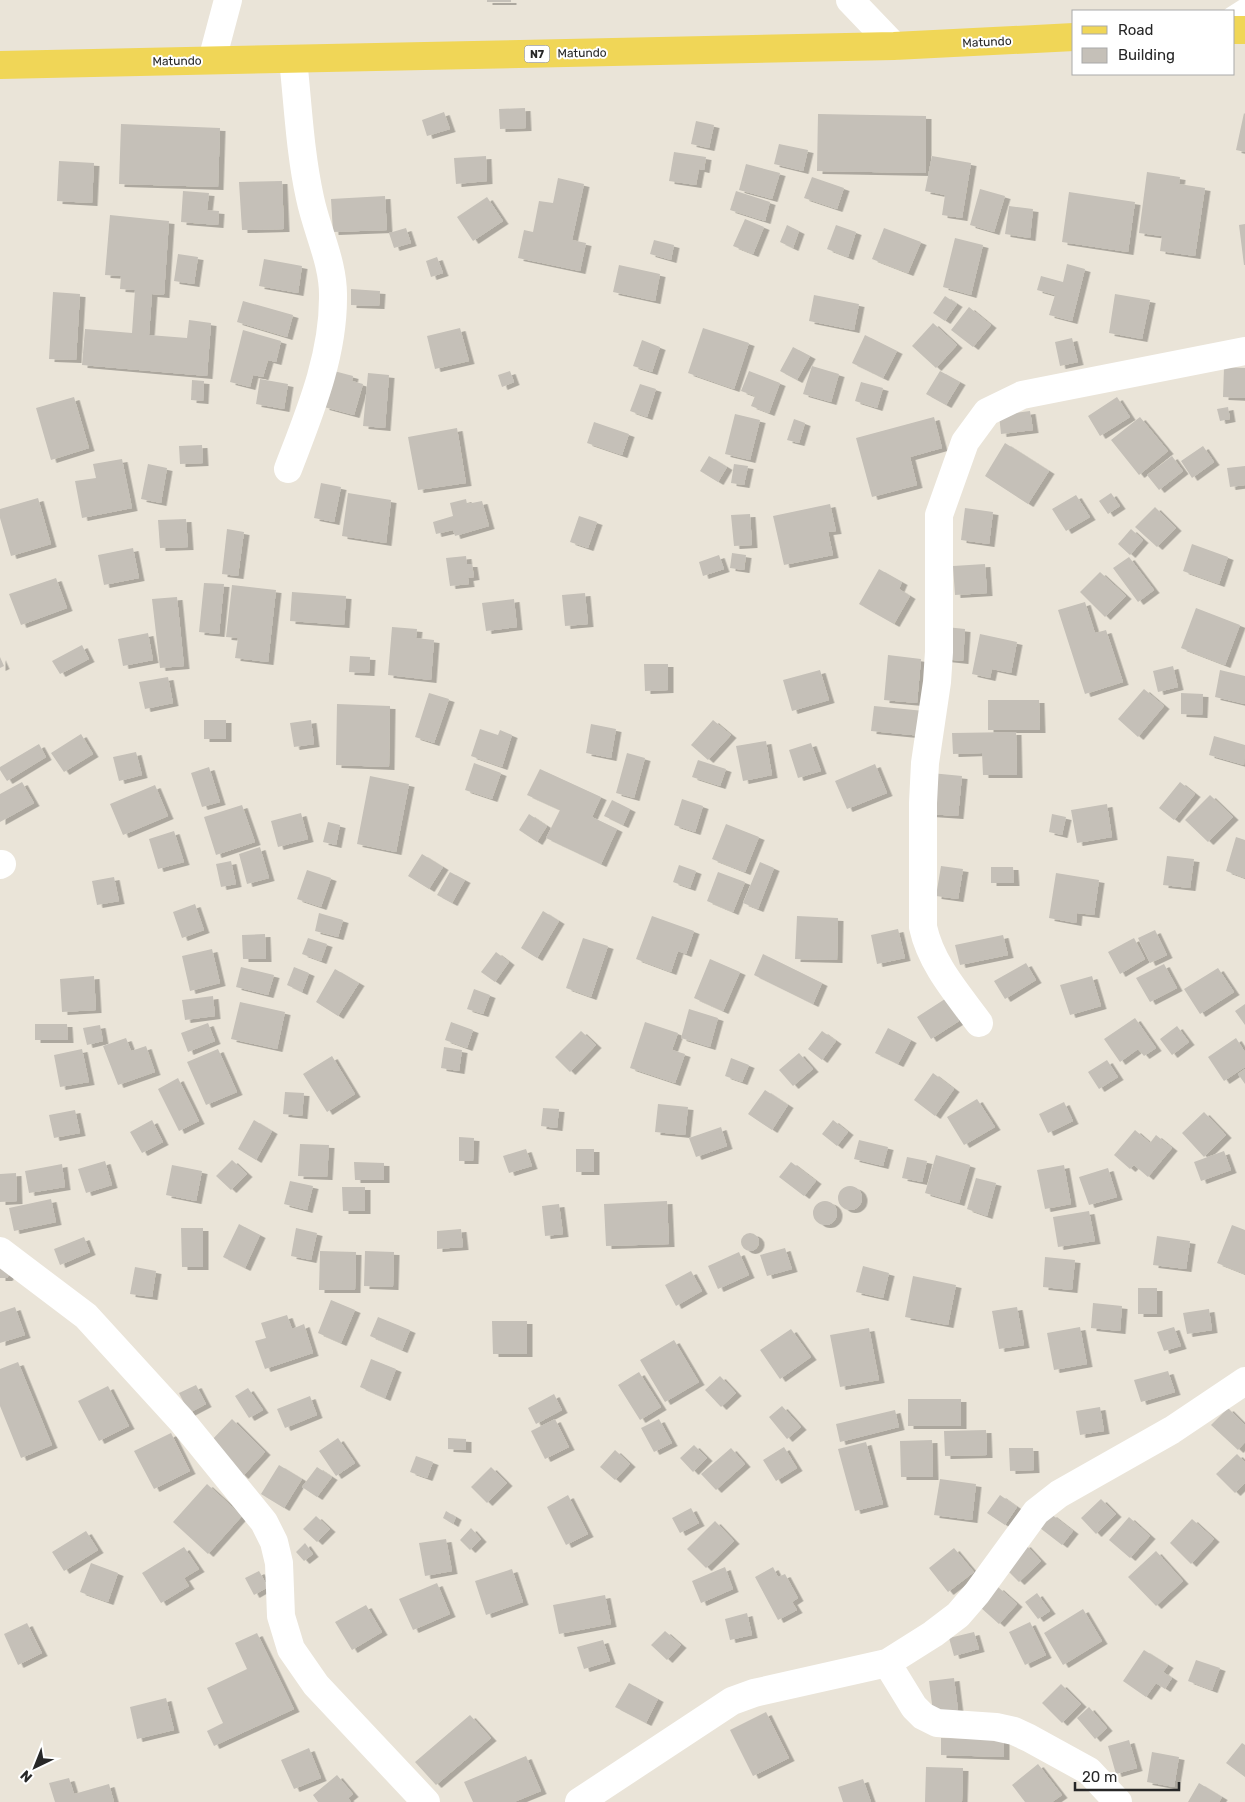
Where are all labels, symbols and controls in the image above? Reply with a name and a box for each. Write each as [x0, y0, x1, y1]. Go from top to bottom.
legend [1072, 10, 1235, 75]
text: Road [1118, 21, 1154, 39]
street label: Matundo [962, 34, 1012, 50]
road number: N7 [524, 46, 550, 62]
street label: Matundo [557, 46, 607, 60]
text: Building [1118, 46, 1175, 64]
street label: Matundo [152, 54, 202, 68]
north arrow [10, 1742, 60, 1792]
scale bar [1075, 1760, 1179, 1792]
text: N [17, 1766, 36, 1786]
text: 20 m [1082, 1768, 1117, 1786]

